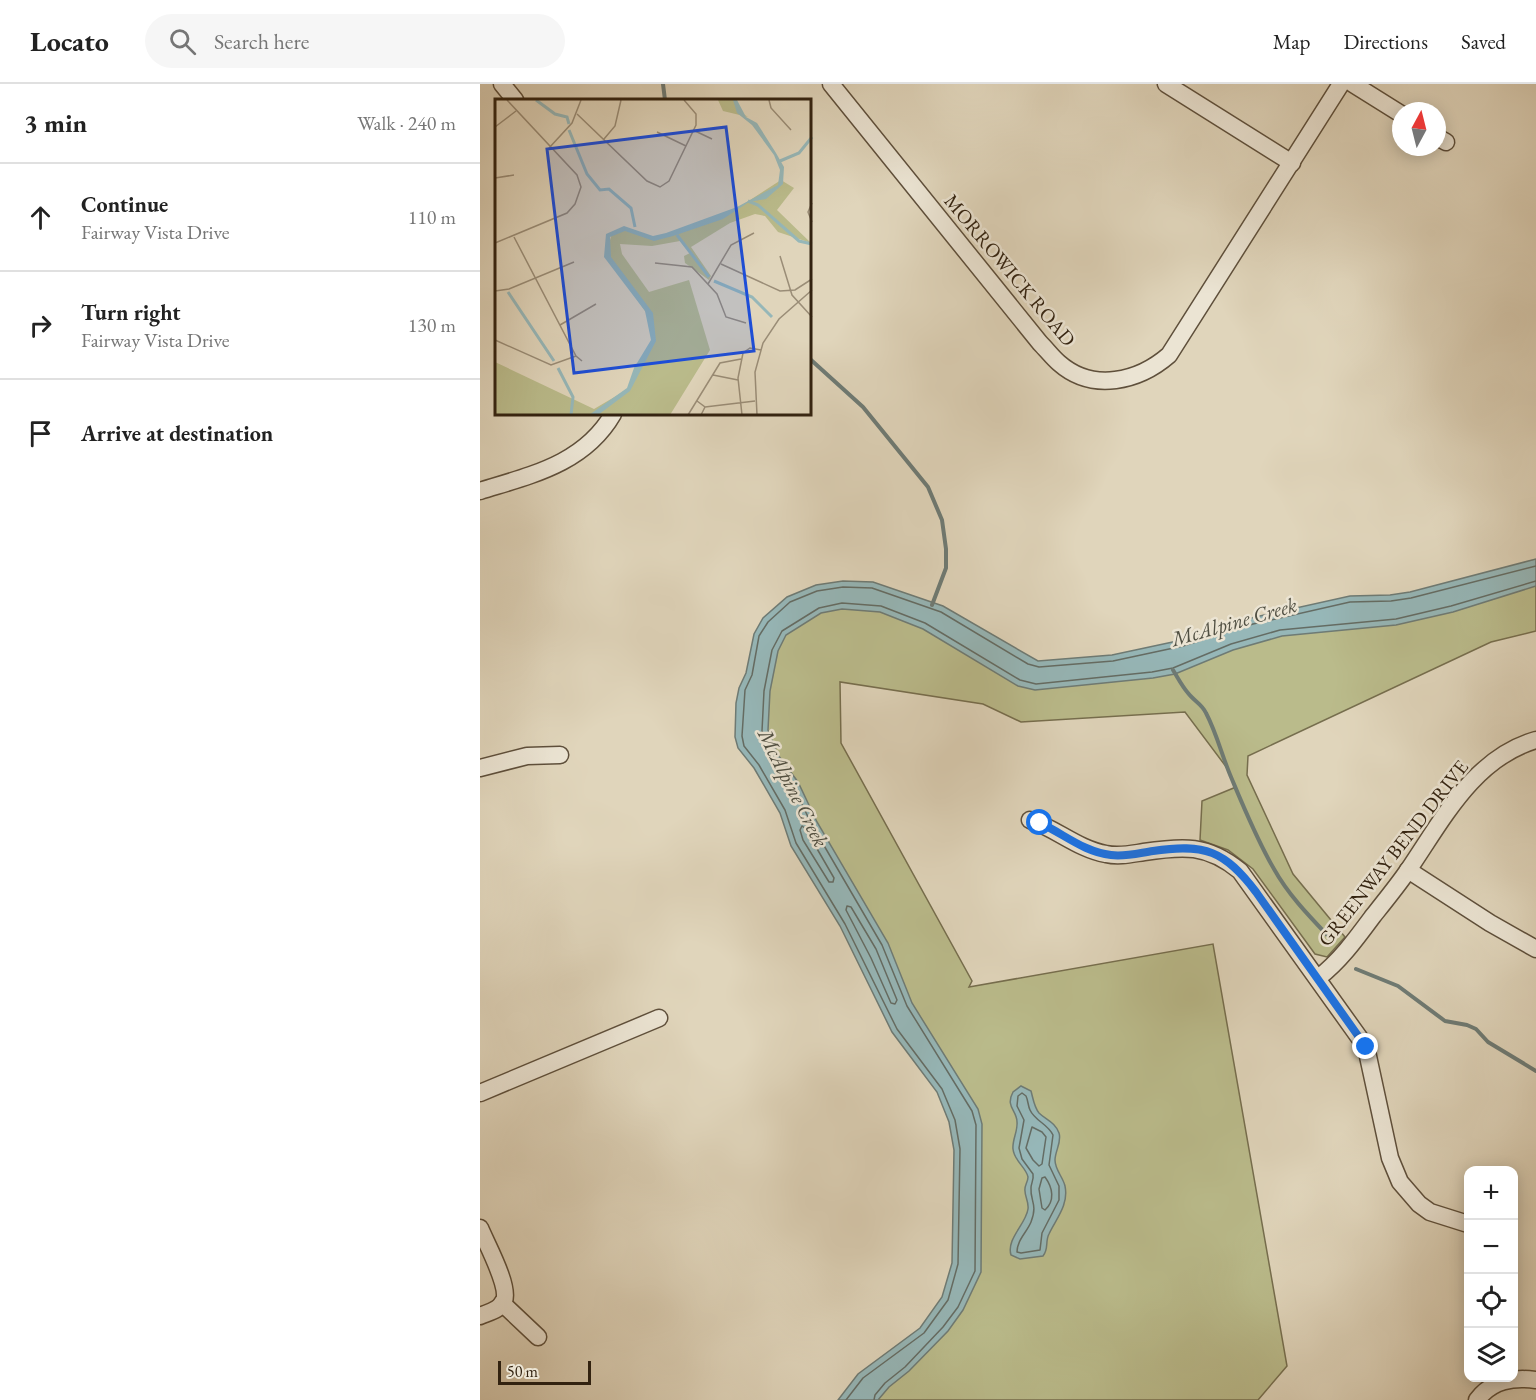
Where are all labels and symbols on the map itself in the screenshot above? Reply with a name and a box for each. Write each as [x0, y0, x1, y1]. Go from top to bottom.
inset map [495, 99, 812, 416]
north arrow [1392, 102, 1446, 156]
street label: MORROWICK ROAD [939, 188, 1081, 352]
water label: McAlpine Creek [1166, 591, 1300, 653]
water label: McAlpine Creek [751, 722, 835, 852]
street label: GREENWAY BEND DRIVE [1312, 755, 1474, 951]
route start [1026, 809, 1052, 835]
route end [1352, 1033, 1378, 1059]
scale bar [498, 1358, 591, 1386]

